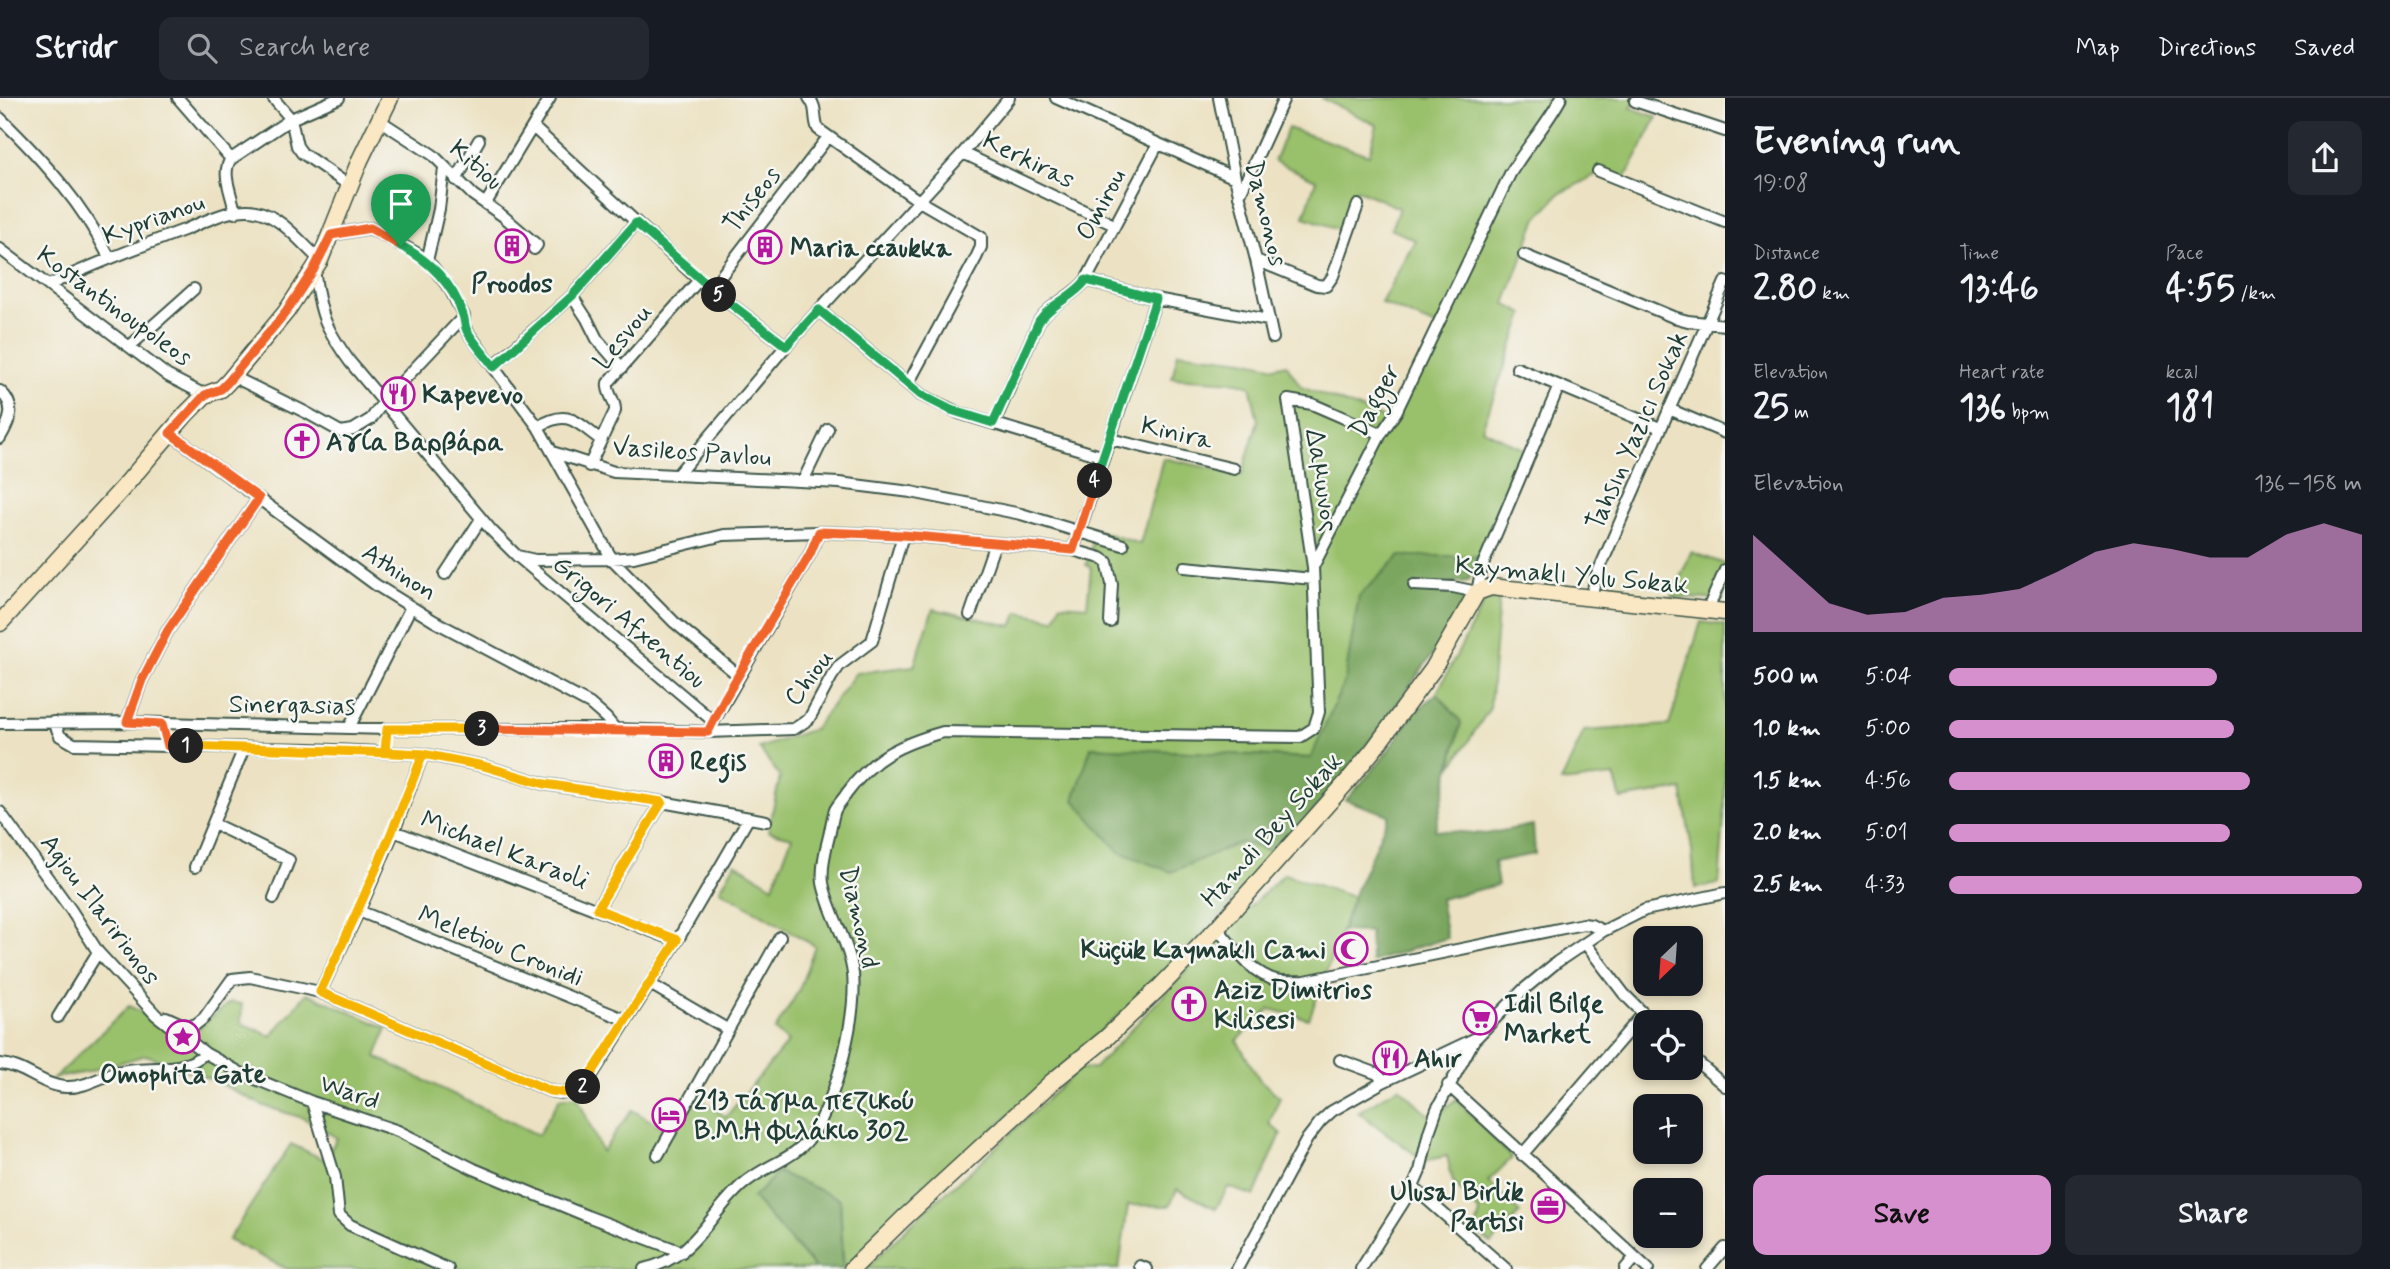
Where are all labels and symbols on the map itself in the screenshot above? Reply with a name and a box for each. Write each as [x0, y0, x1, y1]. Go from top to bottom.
street label: Kerkiras [976, 124, 1080, 198]
street label: Kitiou [441, 133, 510, 198]
street label: Damonos [1236, 157, 1295, 270]
street label: Thiseos [716, 160, 789, 241]
street label: Omirou [1069, 163, 1135, 247]
pin [371, 174, 431, 246]
street label: Kyprianou [98, 186, 209, 254]
building icon: Proodos [493, 227, 531, 265]
building icon: Maria ccaukka [746, 228, 784, 266]
place label: Maria ccaukka [790, 232, 953, 266]
street label: Kostantinoupoleos [29, 239, 199, 375]
place label: Proodos [471, 268, 553, 302]
pin: 5 [702, 278, 736, 312]
street label: Lesvou [586, 297, 661, 378]
street label: Tahsın Yazıcı Sokak [1579, 326, 1697, 536]
street label: Dagger [1342, 358, 1412, 445]
restaurant icon: Kapevevo [379, 375, 417, 413]
place label: Kapevevo [422, 379, 523, 413]
street label: Kinira [1137, 409, 1216, 459]
church icon: Αγία Βαρβάρα [283, 422, 321, 460]
place label: Αγία Βαρβάρα [326, 426, 504, 460]
street label: Δαμωνος [1296, 426, 1346, 534]
street label: Vasileos Pavlou [611, 430, 772, 476]
pin: 4 [1078, 464, 1112, 498]
street label: Athinon [355, 536, 443, 610]
street label: Grigori Afxentiou [543, 548, 713, 699]
street label: Kaymaklı Yolu Sokak [1454, 549, 1690, 603]
street label: Chiou [777, 643, 842, 714]
street label: Sinergasias [229, 688, 355, 724]
pin: 3 [464, 712, 500, 746]
pin: 1 [168, 728, 204, 764]
building icon: Regis [647, 742, 685, 780]
place label: Regis [690, 746, 746, 783]
street label: Hamdi Bey Sokak [1194, 746, 1351, 915]
street label: Michael Karaoli [415, 803, 593, 898]
street label: Agiou Ilaririonos [31, 828, 167, 993]
street label: Diamond [830, 863, 886, 972]
street label: Meletiou Cronidi [412, 898, 588, 996]
north arrow [1633, 926, 1703, 996]
mosque icon: Küçük Kaymaklı Cami [1332, 930, 1370, 968]
place label: Küçük Kaymaklı Cami [1080, 934, 1326, 968]
place label: Aziz Dimitrios Kilisesi [1214, 974, 1372, 1038]
church icon: Aziz Dimitrios Kilisesi [1170, 985, 1208, 1023]
place label: Idil Bilge Market [1504, 988, 1604, 1052]
supermarket icon: Idil Bilge Market [1461, 999, 1499, 1037]
place icon: Omophita Gate [164, 1018, 202, 1056]
restaurant icon: Ahır [1371, 1039, 1409, 1077]
place label: Ahır [1414, 1043, 1462, 1077]
place label: Omophita Gate [100, 1059, 266, 1093]
street label: Ward [315, 1067, 384, 1119]
pin: 2 [566, 1070, 600, 1104]
place label: 213 τάγμα πεζικού B.M.H Φιλάκιο 302 [694, 1085, 915, 1149]
hotel icon: 213 τάγμα πεζικού B.M.H Φιλάκιο 302 [650, 1096, 688, 1134]
place label: Ulusal Birlik Partisi [1390, 1176, 1524, 1240]
office icon: Ulusal Birlik Partisi [1529, 1187, 1567, 1225]

